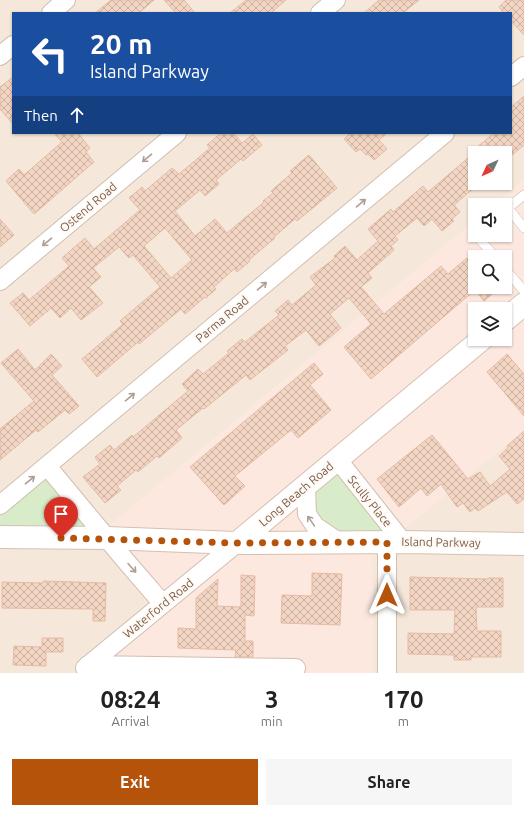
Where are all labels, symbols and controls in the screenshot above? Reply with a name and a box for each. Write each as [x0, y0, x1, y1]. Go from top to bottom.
icon: left [24, 28, 76, 80]
text: 20 m [90, 28, 152, 59]
text: Island Parkway [90, 61, 209, 81]
icon: ahead [66, 104, 88, 126]
text: Then [24, 107, 58, 124]
north arrow [468, 146, 512, 190]
map controls [468, 146, 512, 346]
one-way arrow [142, 154, 152, 163]
street label: Ostend Road [57, 179, 119, 235]
one-way arrow [356, 198, 367, 207]
button: sound [468, 198, 512, 242]
one-way arrow [42, 237, 53, 246]
button: search [468, 250, 512, 294]
one-way arrow [256, 282, 267, 291]
street label: Parma Road [193, 293, 251, 345]
button: layers [468, 302, 512, 346]
one-way arrow [124, 392, 135, 401]
street label: Long Beach Road [256, 459, 336, 529]
street label: Scully Place [345, 473, 395, 529]
one-way arrow [25, 476, 35, 485]
pin [44, 497, 78, 538]
icon: arrive [50, 503, 72, 525]
one-way arrow [307, 516, 315, 527]
street label: Island Parkway [401, 535, 481, 549]
one-way arrow [127, 563, 136, 573]
position arrow [366, 574, 408, 616]
street label: Waterford Road [120, 576, 196, 640]
text: 08:24 [100, 686, 160, 713]
text: 3 [265, 686, 278, 713]
text: 170 [383, 686, 424, 713]
text: Arrival [111, 714, 149, 728]
text: min [261, 714, 283, 728]
text: m [398, 714, 409, 728]
button: Exit [12, 759, 258, 805]
button: Share [266, 759, 512, 805]

